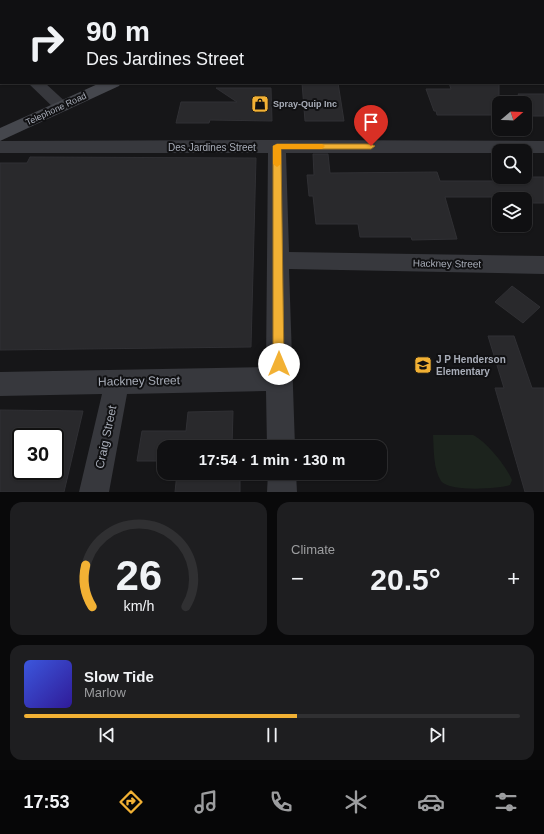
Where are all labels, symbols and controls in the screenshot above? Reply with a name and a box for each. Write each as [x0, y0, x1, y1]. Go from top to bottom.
icon: right [20, 16, 72, 68]
text: 90 m [86, 16, 150, 47]
text: Des Jardines Street [86, 49, 244, 69]
street label: Telephone Road [24, 91, 88, 127]
shop icon: Spray-Quip Inc [250, 94, 270, 114]
north arrow [492, 96, 532, 136]
map controls [492, 96, 532, 232]
place label: Spray-Quip Inc [273, 99, 337, 109]
pin [354, 105, 388, 146]
icon: arrive [360, 111, 382, 133]
street label: Des Jardines Street [168, 142, 256, 153]
button: search [492, 144, 532, 184]
button: layers [492, 192, 532, 232]
street label: Hackney Street [413, 257, 481, 270]
position arrow [258, 343, 300, 385]
place label: J P Henderson Elementary [436, 354, 506, 377]
school or university icon: J P Henderson Elementary [413, 355, 433, 375]
street label: Hackney Street [98, 373, 181, 389]
street label: Craig Street [92, 404, 120, 470]
speed limit sign: 30 [12, 428, 64, 480]
text: 17:54 · 1 min · 130 m [199, 451, 345, 468]
text: Climate [291, 542, 335, 557]
text: 26 [115, 551, 162, 598]
text: 20.5° [370, 563, 441, 596]
text: − [291, 566, 304, 591]
text: + [507, 566, 520, 591]
text: km/h [123, 597, 154, 613]
text: Slow Tide [84, 668, 154, 685]
text: Marlow [84, 685, 126, 700]
icon: previous [96, 724, 118, 746]
icon: pause [261, 724, 283, 746]
icon: next [426, 724, 448, 746]
icon: directions [117, 788, 145, 816]
icon: music [192, 788, 220, 816]
icon: phone [267, 788, 295, 816]
icon: climate [342, 788, 370, 816]
icon: car [417, 788, 445, 816]
icon: filters [492, 788, 520, 816]
text: 17:53 [24, 792, 70, 812]

